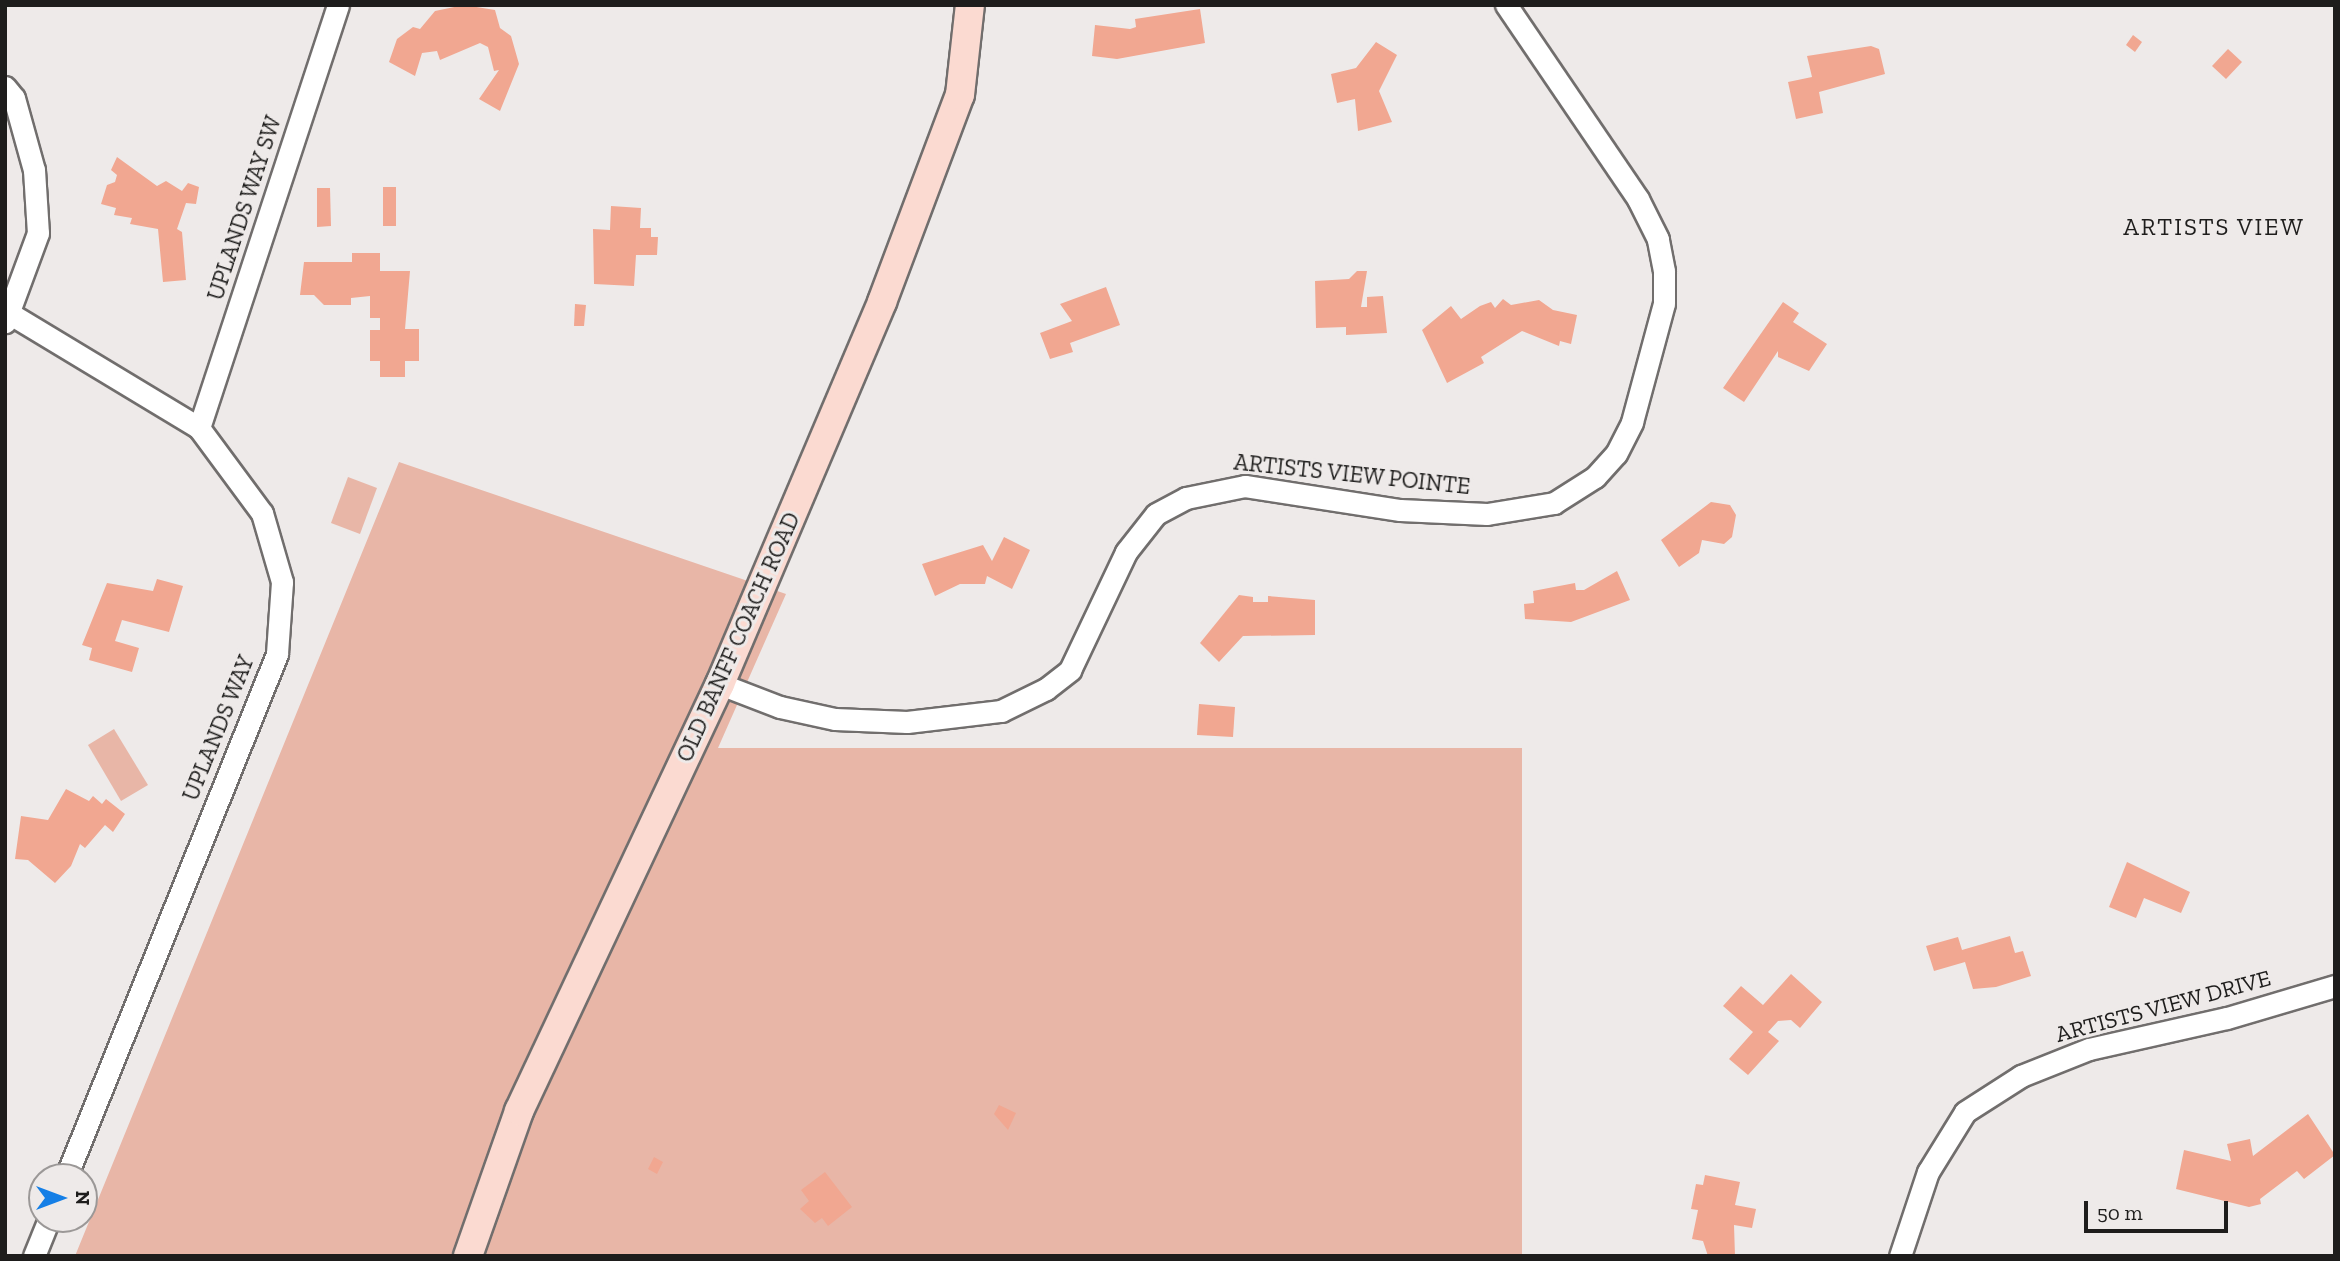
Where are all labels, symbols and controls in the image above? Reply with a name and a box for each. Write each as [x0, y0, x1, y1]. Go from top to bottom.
street label: UPLANDS WAY SW [201, 112, 287, 304]
district label: ARTISTS VIEW [2124, 213, 2304, 241]
street label: ARTISTS VIEW POINTE [1232, 448, 1472, 500]
street label: OLD BANFF COACH ROAD [670, 508, 806, 766]
street label: UPLANDS WAY [176, 651, 260, 805]
street label: ARTISTS VIEW DRIVE [2052, 964, 2274, 1048]
north arrow [28, 1163, 98, 1233]
scale bar [2088, 1188, 2232, 1232]
text: N [71, 1191, 94, 1205]
text: 50 m [2097, 1200, 2143, 1225]

